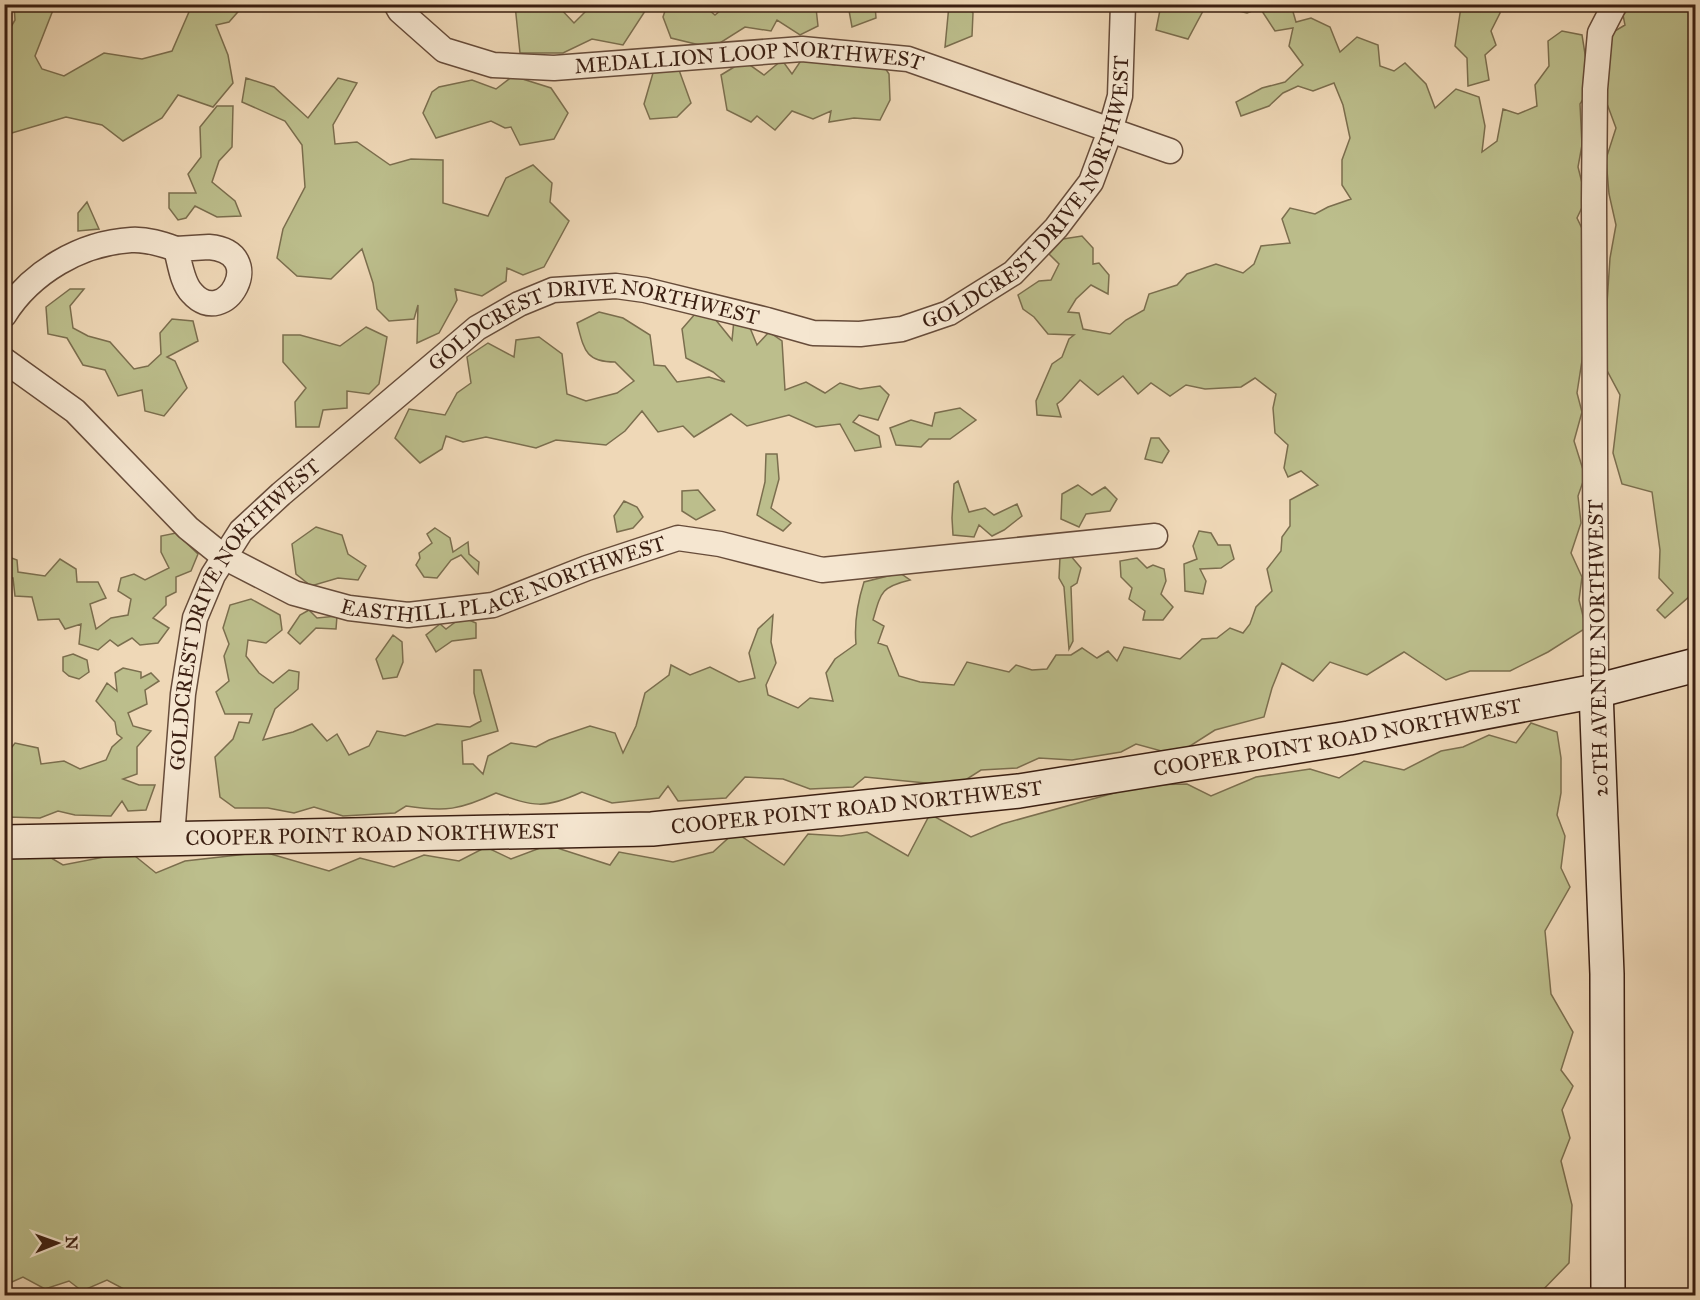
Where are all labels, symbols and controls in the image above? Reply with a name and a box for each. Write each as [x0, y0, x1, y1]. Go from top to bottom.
street label: MEDALLION LOOP NORTHWEST [573, 36, 927, 79]
street label: GOLDCREST DRIVE NORTHWEST [919, 55, 1134, 334]
street label: GOLDCREST DRIVE NORTHWEST [423, 273, 762, 377]
street label: GOLDCREST DRIVE NORTHWEST [164, 453, 326, 772]
street label: 20TH AVENUE NORTHWEST [1582, 499, 1614, 797]
street label: EASTHILL PLACE NORTHWEST [338, 530, 669, 629]
street label: COOPER POINT ROAD NORTHWEST [1151, 692, 1524, 782]
street label: COOPER POINT ROAD NORTHWEST [670, 774, 1044, 840]
street label: COOPER POINT ROAD NORTHWEST [185, 818, 559, 851]
north arrow [27, 1213, 87, 1273]
text: N [62, 1236, 81, 1250]

